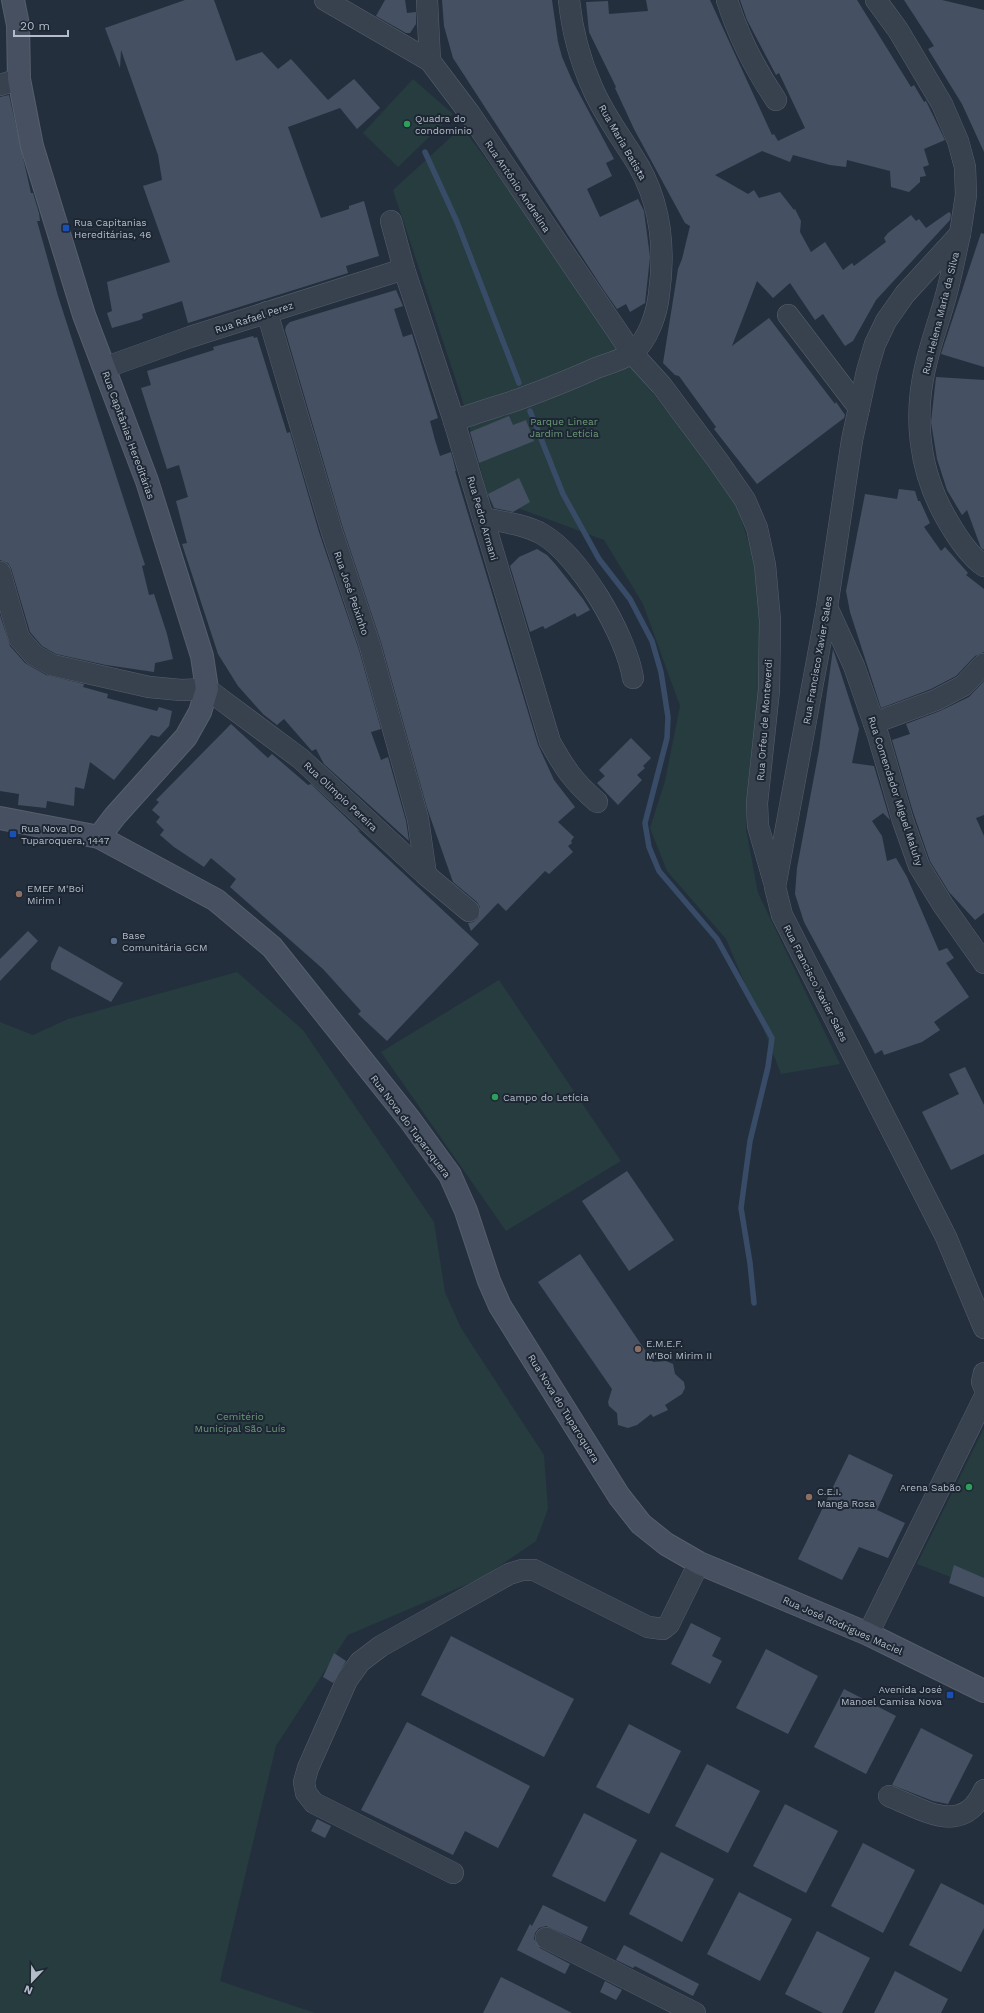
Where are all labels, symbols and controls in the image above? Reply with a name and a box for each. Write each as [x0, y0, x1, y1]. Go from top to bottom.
scale bar [14, 12, 68, 38]
text: 20 m [20, 19, 50, 33]
street label: Rua Maria Batista [596, 103, 649, 182]
place label: Quadra do condominio [415, 113, 472, 136]
marker: Quadra do condominio [402, 119, 412, 129]
street label: Rua Antônio Andrelina [483, 138, 553, 235]
place label: Rua Capitanias Hereditárias, 46 [74, 217, 151, 240]
marker: Rua Capitanias Hereditárias, 46 [61, 223, 71, 233]
street label: Rua Helena Maria da Silva [920, 250, 961, 376]
street label: Rua Rafael Perez [214, 300, 295, 335]
street label: Rua Capitânias Hereditárias [100, 370, 157, 501]
park label: Parque Linear Jardim Letícia [529, 416, 599, 439]
street label: Rua Pedro Armani [465, 475, 500, 562]
street label: Rua José Peixinho [332, 550, 371, 637]
street label: Rua Francisco Xavier Sales [801, 595, 834, 725]
street label: Rua Orfeu de Monteverdi [755, 659, 774, 781]
street label: Rua Comendador Miguel Maluhy [866, 715, 925, 868]
street label: Rua Olímpio Pereira [302, 759, 380, 833]
place label: Rua Nova Do Tuparoquera, 1447 [21, 823, 110, 846]
marker: Rua Nova Do Tuparoquera, 1447 [8, 829, 18, 839]
place label: EMEF M'Boi Mirim I [27, 883, 84, 906]
marker: EMEF M'Boi Mirim I [14, 889, 24, 899]
street label: Rua Francisco Xavier Sales [781, 923, 850, 1044]
place label: Base Comunitária GCM [122, 930, 207, 953]
marker: Base Comunitária GCM [109, 936, 119, 946]
street label: Rua Nova do Tuparoquera [368, 1073, 453, 1180]
marker: Campo do Letícia [490, 1092, 500, 1102]
place label: Campo do Letícia [503, 1092, 589, 1103]
place label: E.M.E.F. M'Boi Mirim II [646, 1338, 712, 1361]
marker: E.M.E.F. M'Boi Mirim II [633, 1344, 643, 1354]
street label: Rua Nova do Tuparoquera [526, 1352, 602, 1465]
park label: Cemitério Municipal São Luís [194, 1411, 286, 1434]
place label: Arena Sabão [900, 1482, 961, 1493]
marker: Arena Sabão [964, 1482, 974, 1492]
place label: C.E.I. Manga Rosa [817, 1486, 875, 1509]
marker: C.E.I. Manga Rosa [804, 1492, 814, 1502]
street label: Rua José Rodrigues Maciel [781, 1594, 904, 1657]
place label: Avenida José Manoel Camisa Nova [841, 1684, 942, 1707]
marker: Avenida José Manoel Camisa Nova [945, 1690, 955, 1700]
north arrow [12, 1961, 52, 2001]
text: N [22, 1982, 35, 1997]

